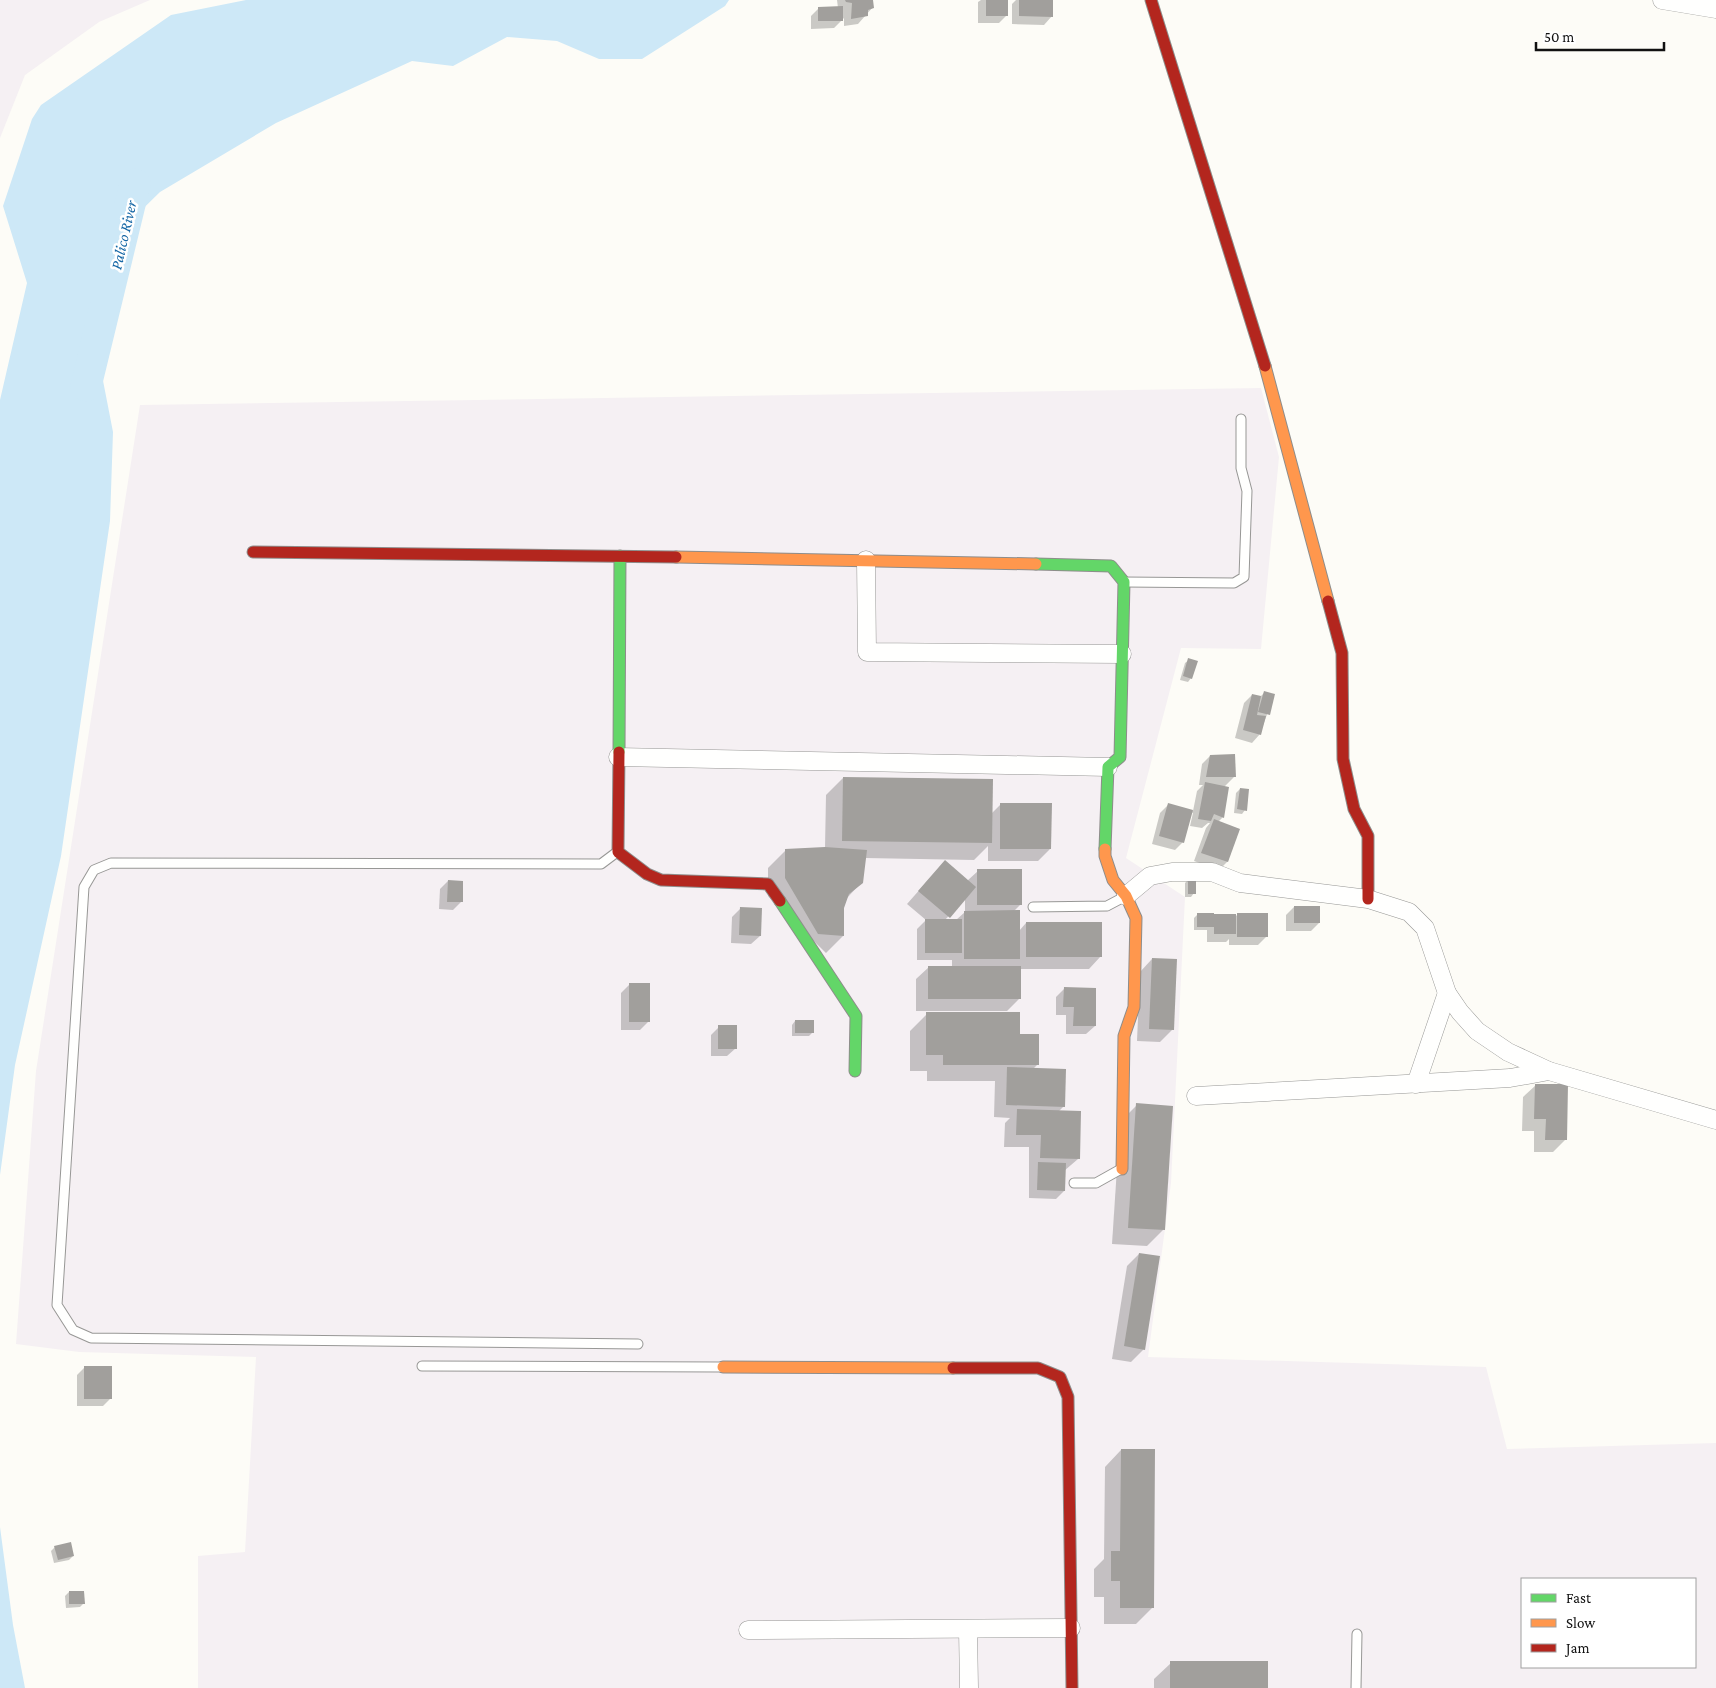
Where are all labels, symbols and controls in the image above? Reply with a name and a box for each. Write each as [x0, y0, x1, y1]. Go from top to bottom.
scale bar [1536, 20, 1664, 52]
text: 50 m [1544, 29, 1574, 45]
water label: Palico River [107, 199, 140, 271]
legend [1521, 1578, 1696, 1668]
text: Fast [1566, 1590, 1592, 1606]
text: Slow [1566, 1615, 1596, 1631]
text: Jam [1564, 1640, 1589, 1657]

